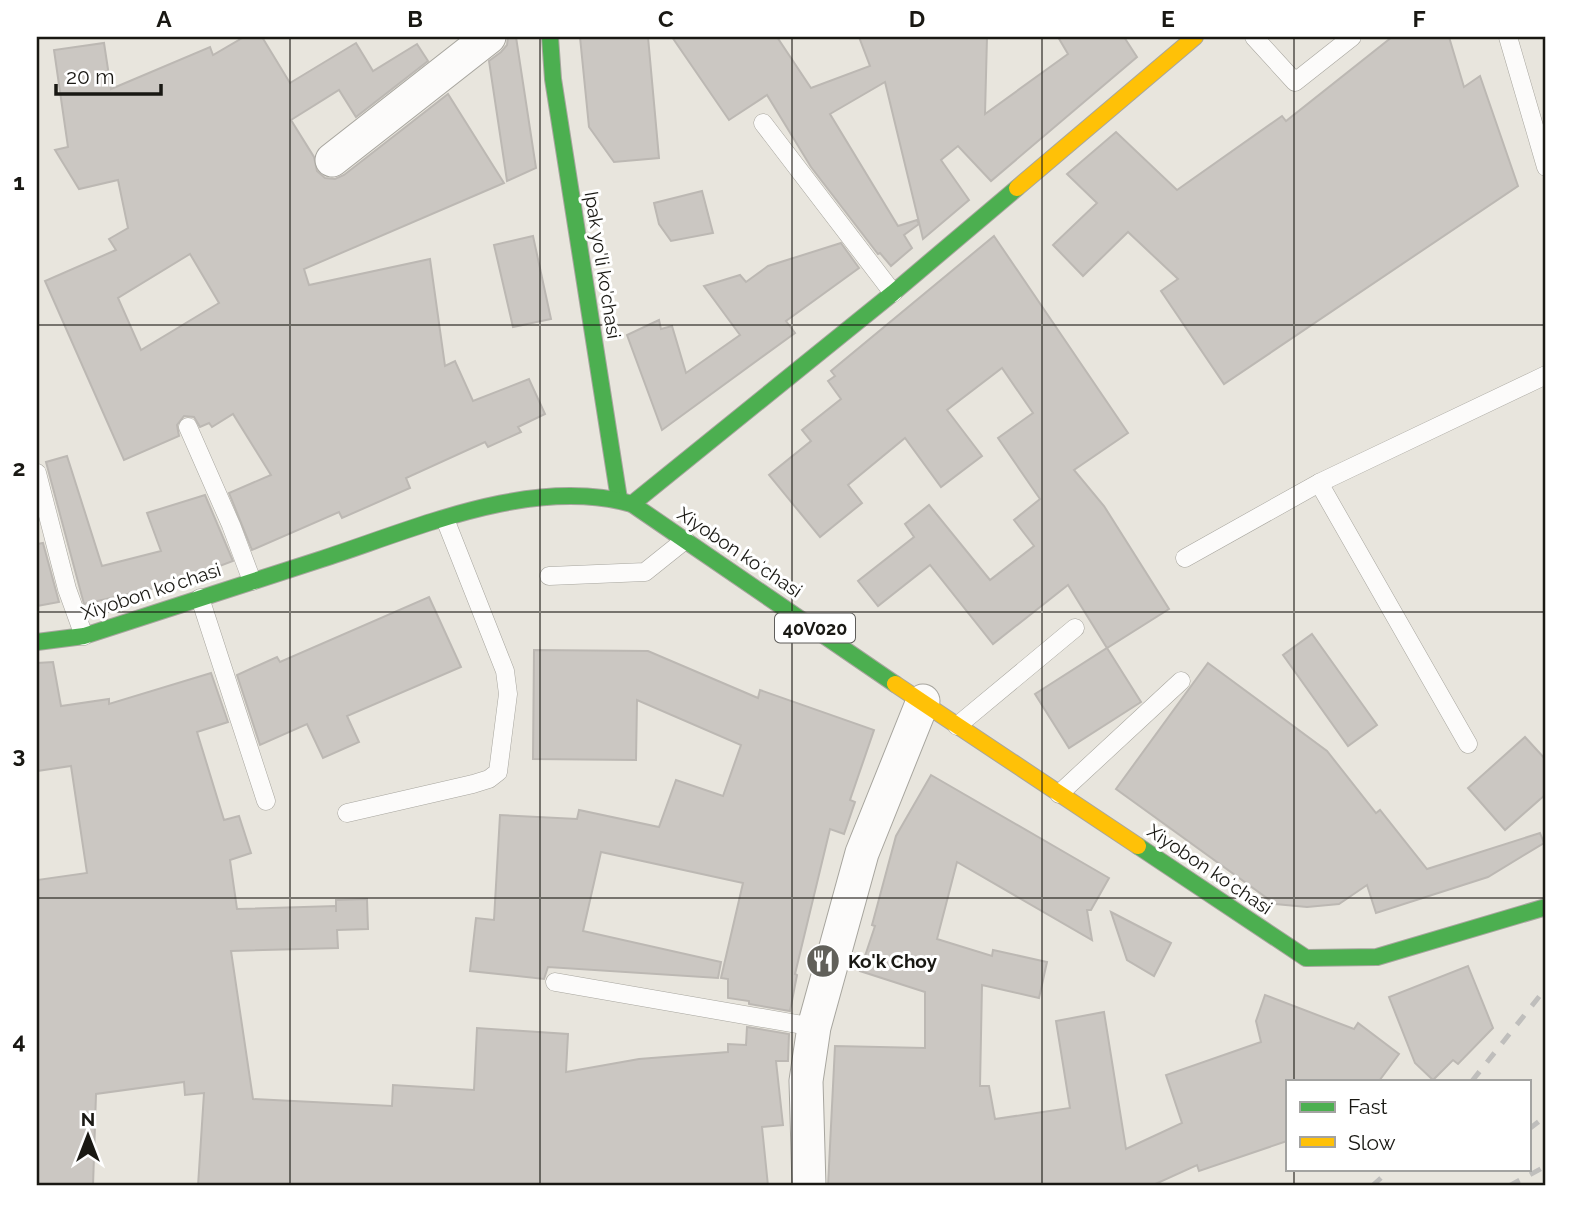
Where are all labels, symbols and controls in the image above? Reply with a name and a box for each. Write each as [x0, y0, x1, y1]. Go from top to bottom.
text: A [156, 5, 172, 32]
text: B [407, 5, 423, 32]
text: C [658, 5, 674, 32]
text: D [909, 5, 925, 32]
text: E [1161, 5, 1175, 32]
text: F [1412, 5, 1426, 32]
scale bar [56, 52, 161, 96]
text: 20 m [66, 64, 114, 89]
text: 1 [13, 168, 25, 195]
street label: Ipak yo'li ko'chasi [580, 190, 626, 340]
text: 2 [13, 454, 25, 481]
street label: Xiyobon koʻchasi [674, 502, 806, 602]
street label: Xiyobon koʻchasi [78, 558, 224, 624]
road number: 40V020 [775, 614, 855, 642]
text: 3 [13, 741, 25, 768]
street label: Xiyobon koʻchasi [1144, 819, 1276, 919]
restaurant icon: Ko'k Choy [804, 942, 842, 980]
place label: Ko'k Choy [848, 950, 937, 972]
text: 4 [12, 1027, 26, 1054]
legend [1286, 1080, 1530, 1170]
text: Fast [1348, 1094, 1388, 1119]
north arrow [52, 1100, 122, 1170]
text: N [81, 1108, 95, 1130]
text: Slow [1348, 1130, 1396, 1155]

